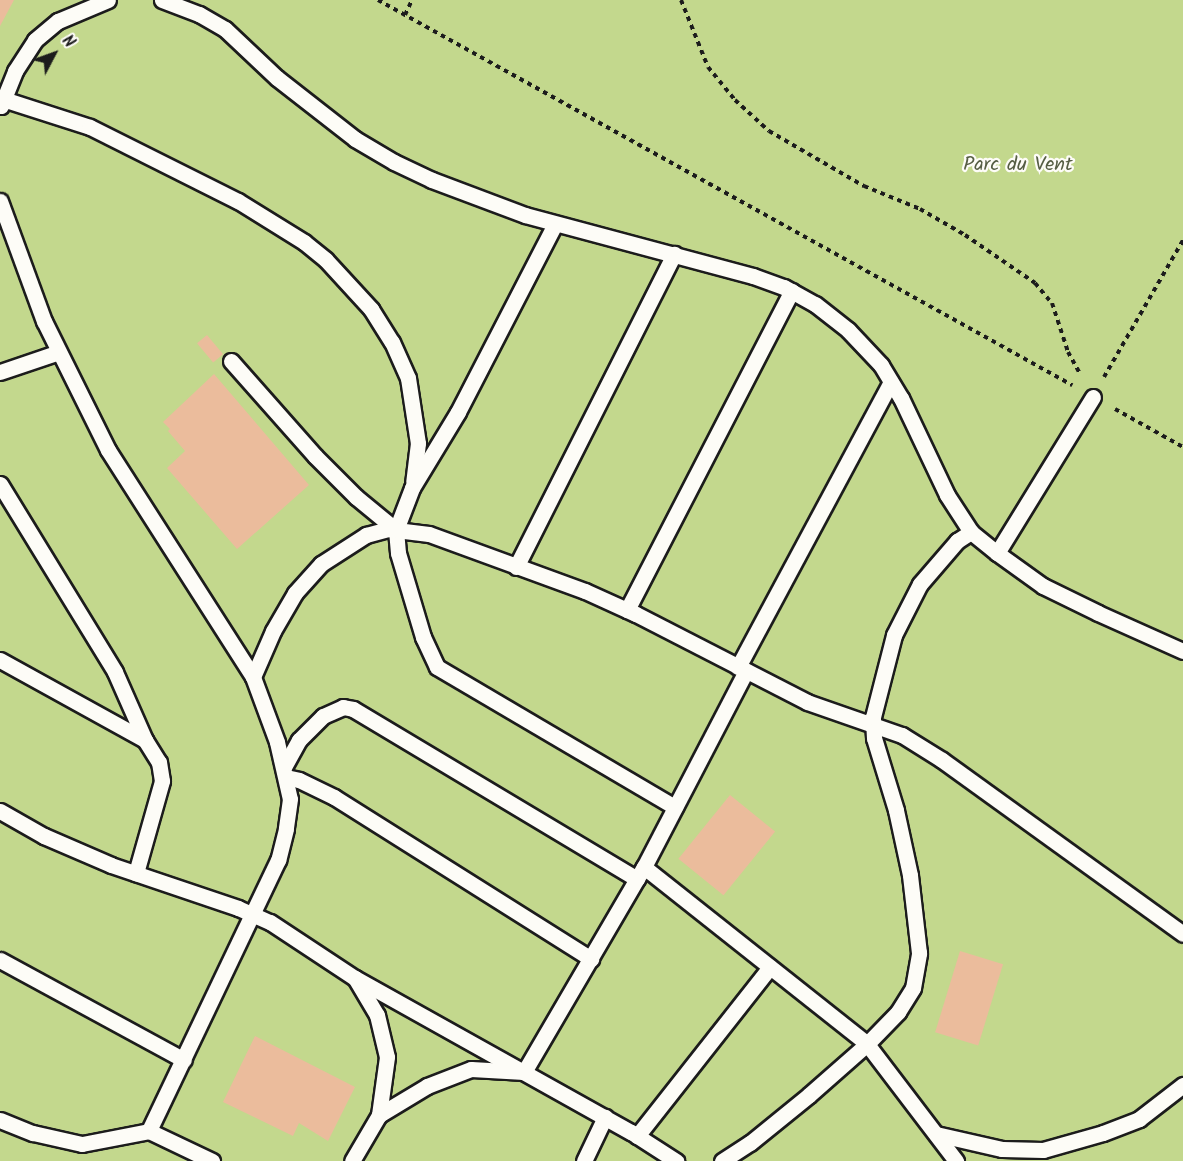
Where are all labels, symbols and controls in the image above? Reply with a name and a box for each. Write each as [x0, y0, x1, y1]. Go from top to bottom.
north arrow [24, 24, 84, 84]
text: N [55, 30, 81, 54]
park label: Parc du Vent [963, 153, 1073, 177]

